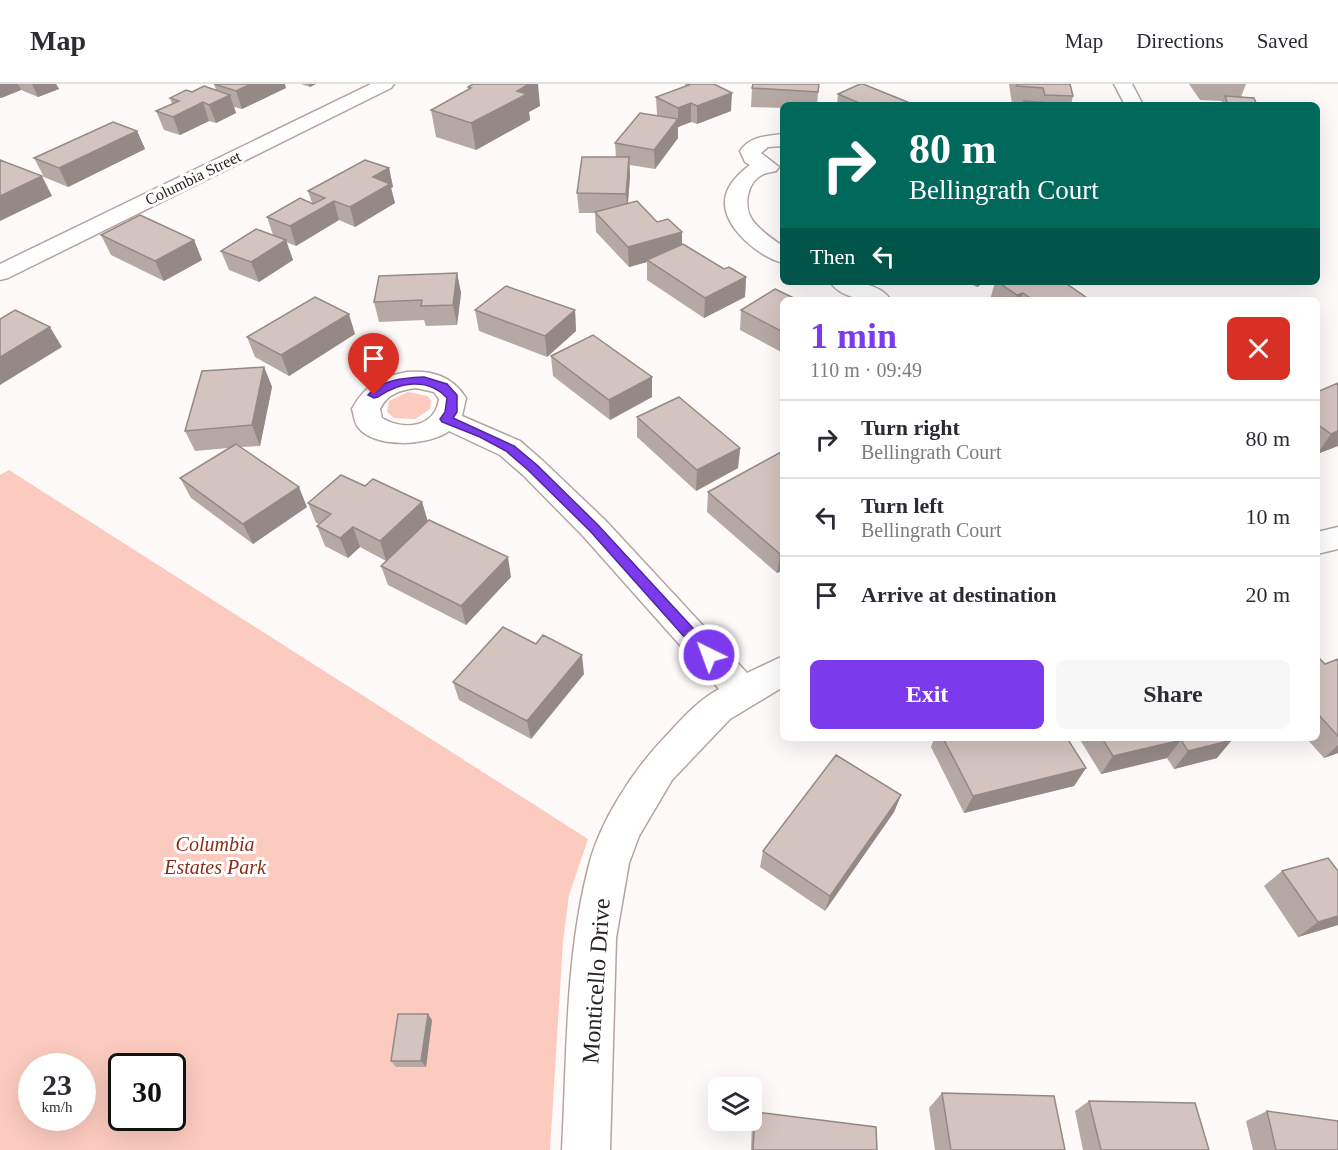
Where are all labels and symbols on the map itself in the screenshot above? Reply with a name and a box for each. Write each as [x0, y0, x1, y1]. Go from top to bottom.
street label: Columbia Street [142, 147, 244, 209]
pin [348, 333, 399, 395]
position arrow [677, 623, 741, 687]
park label: Columbia Estates Park [163, 833, 267, 878]
street label: Monticello Drive [577, 897, 615, 1065]
speed limit sign: 30 [108, 1053, 186, 1131]

